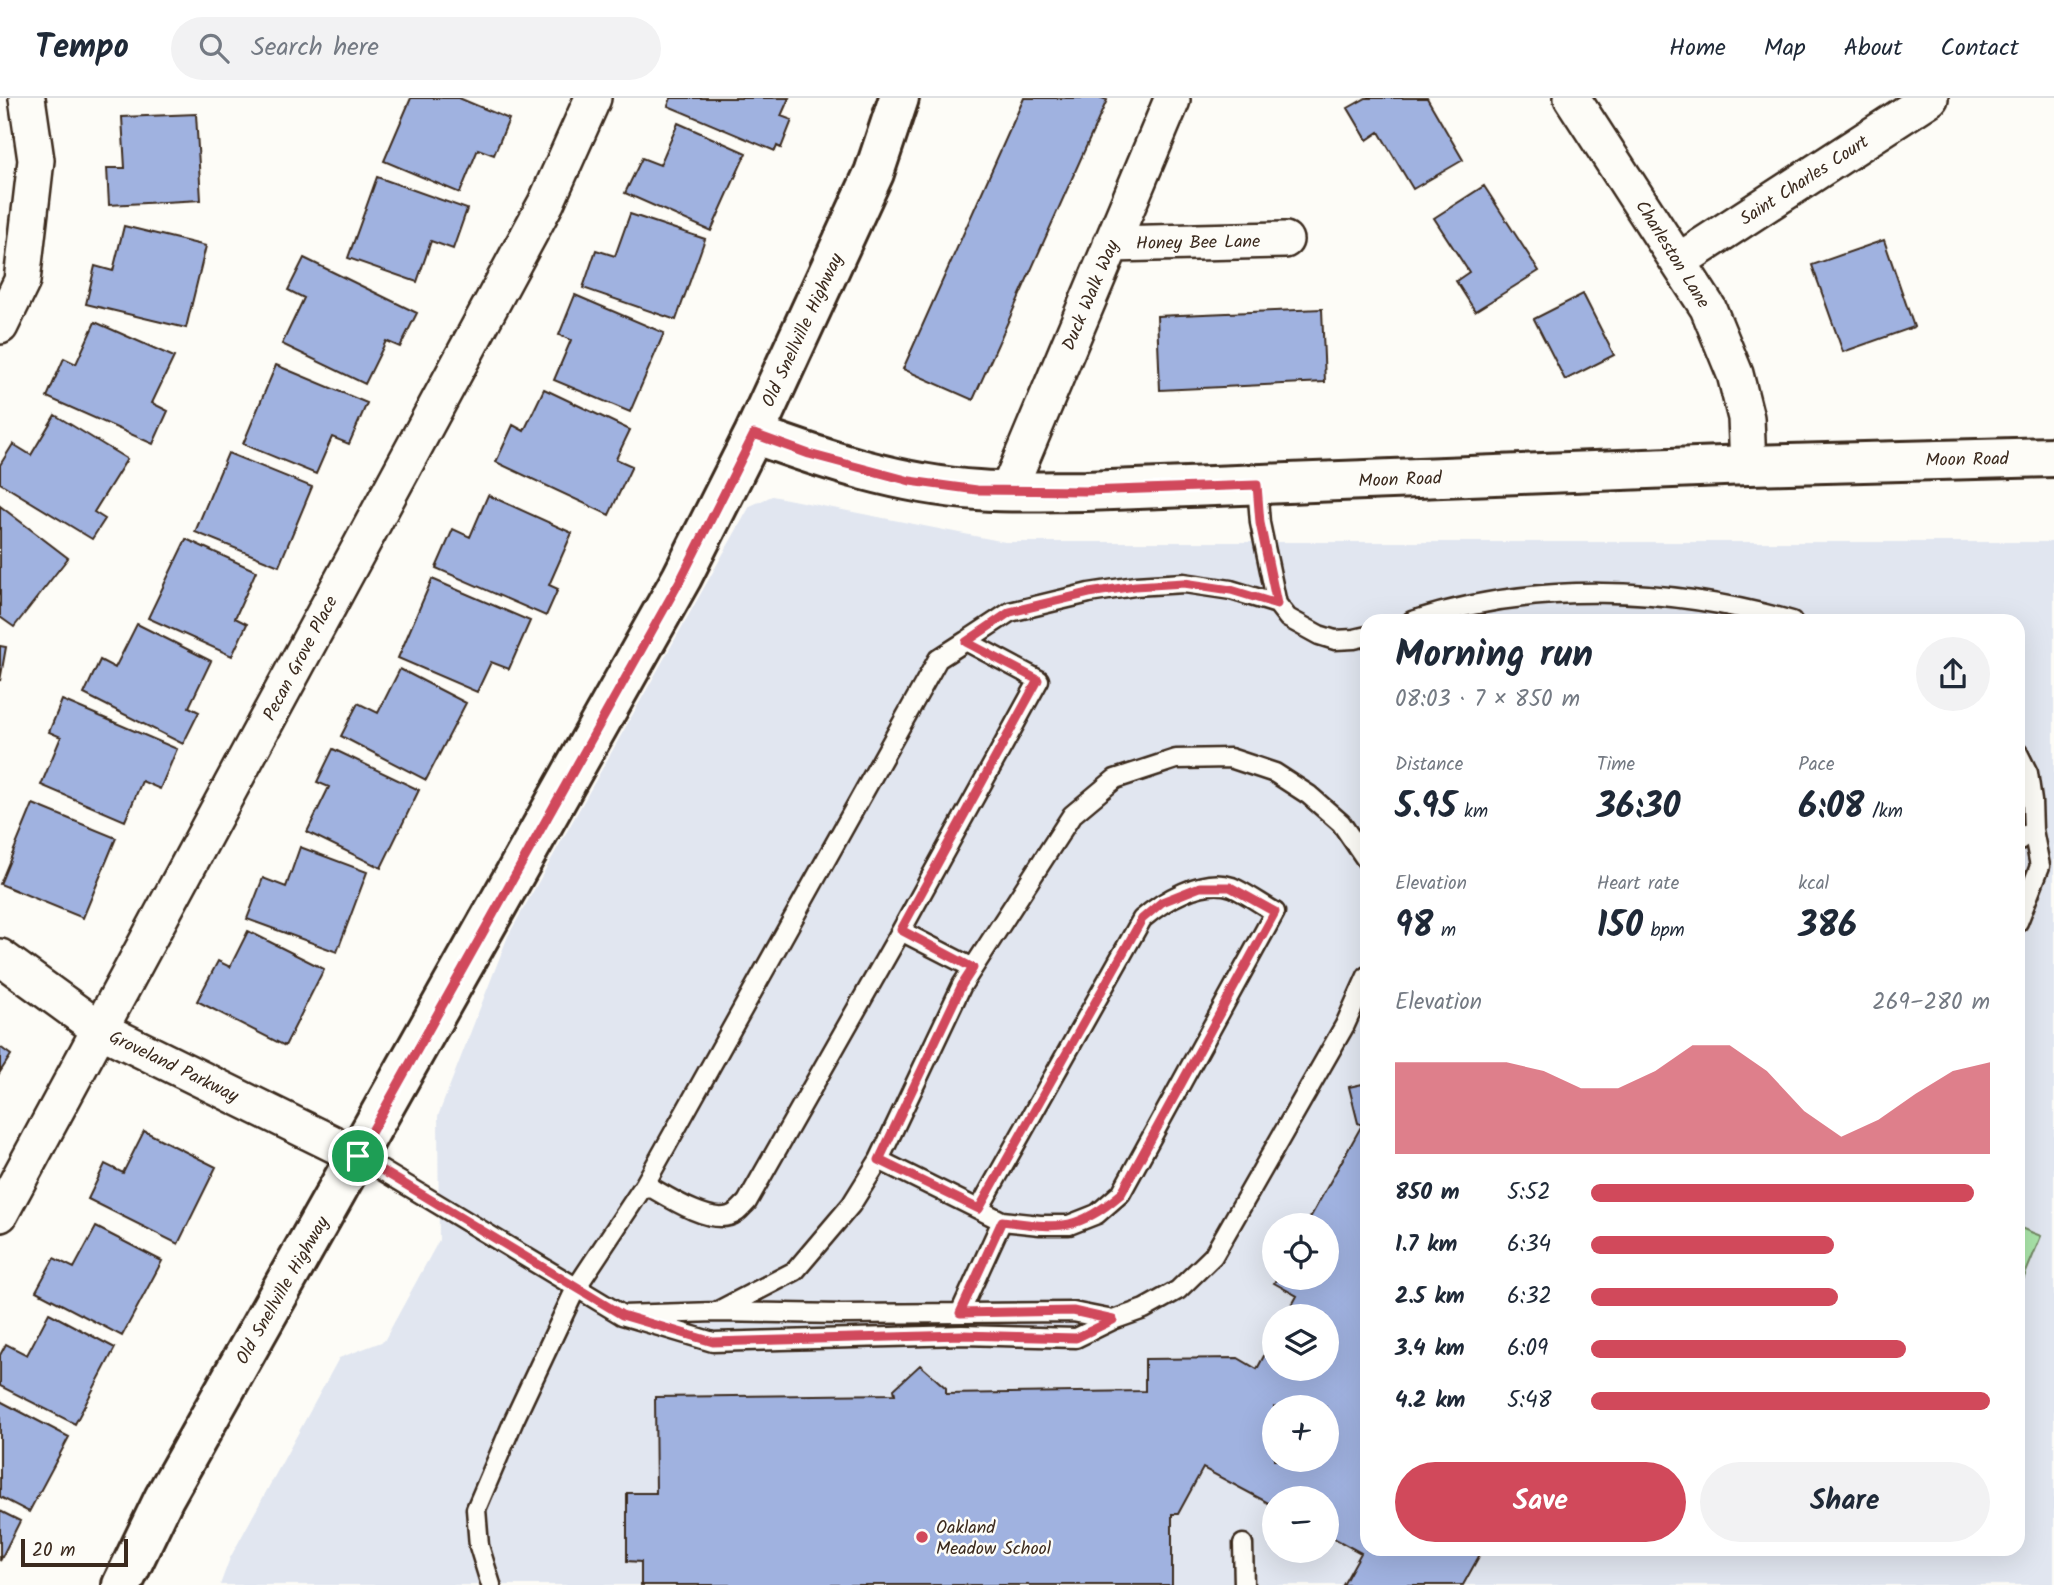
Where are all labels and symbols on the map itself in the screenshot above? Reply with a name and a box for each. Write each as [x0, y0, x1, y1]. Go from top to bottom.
street label: Saint Charles Court [1735, 128, 1876, 234]
street label: Charleston Lane [1627, 195, 1717, 315]
street label: Honey Bee Lane [1136, 228, 1260, 259]
street label: Duck Walk Way [1055, 235, 1128, 355]
street label: Old Snellville Highway [755, 248, 852, 413]
street label: Moon Road [1925, 445, 2010, 476]
street label: Moon Road [1358, 465, 1443, 496]
street label: Pecan Grove Place [256, 591, 346, 726]
street label: Groveland Parkway [104, 1023, 244, 1112]
pin [328, 1126, 388, 1186]
street label: Old Snellville Highway [229, 1211, 338, 1370]
place label: Oakland Meadow School [936, 1514, 1052, 1564]
marker: Oakland Meadow School [914, 1529, 930, 1545]
scale bar [21, 1536, 128, 1568]

